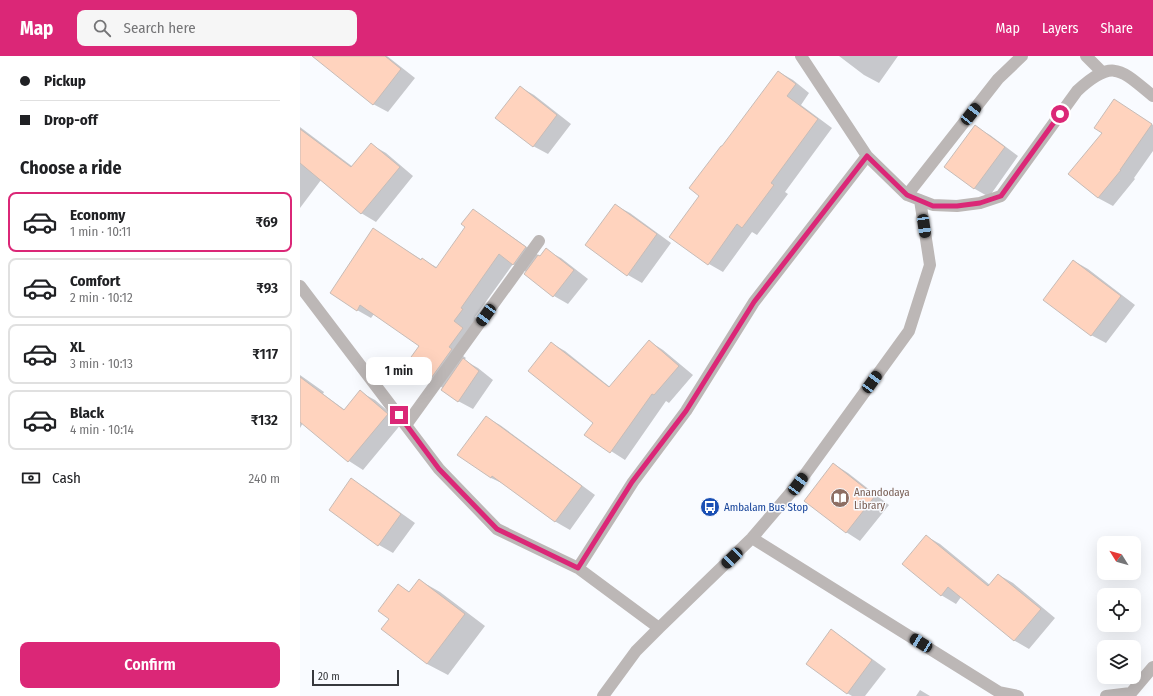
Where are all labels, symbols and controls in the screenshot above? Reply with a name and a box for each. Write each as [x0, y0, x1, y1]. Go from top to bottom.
search box [77, 10, 357, 46]
text: Map [20, 17, 53, 40]
icon: search [91, 17, 113, 39]
text: Search here [123, 19, 196, 37]
text: Map [996, 20, 1020, 37]
text: Layers [1042, 20, 1078, 37]
text: Share [1100, 20, 1133, 37]
text: Pickup [44, 72, 86, 90]
car [959, 101, 983, 127]
route start [1051, 105, 1069, 123]
text: Drop-off [44, 111, 98, 129]
text: Choose a ride [20, 157, 122, 179]
icon: car [22, 204, 58, 240]
text: Economy [70, 206, 125, 224]
text: ₹69 [256, 213, 278, 231]
car [916, 213, 932, 239]
text: 1 min · 10:11 [70, 224, 131, 239]
icon: car [22, 270, 58, 306]
text: Comfort [70, 272, 121, 290]
text: ₹93 [256, 279, 278, 297]
text: 2 min · 10:12 [70, 290, 133, 305]
car [474, 302, 498, 328]
icon: car [22, 336, 58, 372]
text: XL [70, 338, 85, 356]
text: ₹117 [252, 345, 278, 363]
text: 3 min · 10:13 [70, 356, 133, 371]
callout: 1 min [366, 357, 432, 385]
text: 1 min [385, 363, 413, 378]
car [860, 369, 884, 395]
icon: car [22, 402, 58, 438]
text: Black [70, 404, 104, 422]
route end [390, 406, 408, 424]
text: ₹132 [251, 411, 278, 429]
text: 4 min · 10:14 [70, 422, 134, 437]
icon: cash [20, 467, 42, 489]
text: Cash [52, 469, 81, 487]
text: 240 m [248, 471, 280, 486]
car [786, 471, 810, 497]
place label: Anandodaya Library [854, 486, 910, 512]
library icon: Anandodaya Library [829, 487, 851, 509]
bus stop icon: Ambalam Bus Stop [699, 496, 721, 518]
place label: Ambalam Bus Stop [724, 501, 808, 514]
north arrow [1097, 536, 1141, 580]
map controls [1097, 536, 1141, 684]
car [719, 545, 745, 571]
button: locate [1097, 588, 1141, 632]
car [908, 632, 934, 654]
button: layers [1097, 640, 1141, 684]
button: Confirm [20, 642, 280, 688]
scale bar [312, 668, 399, 687]
text: 20 m [318, 670, 340, 683]

